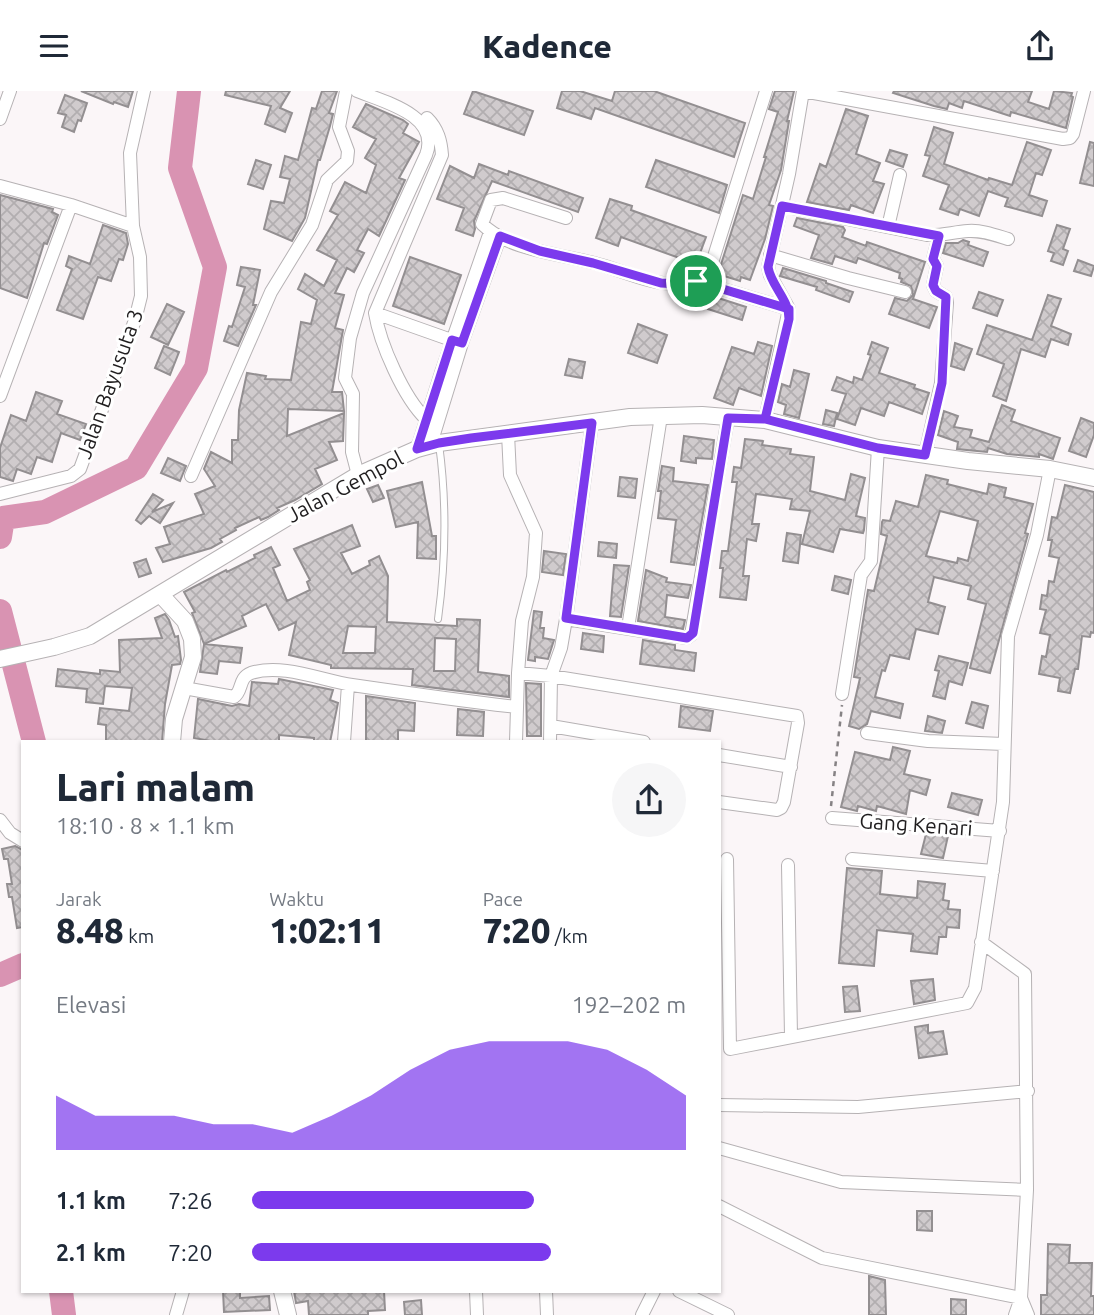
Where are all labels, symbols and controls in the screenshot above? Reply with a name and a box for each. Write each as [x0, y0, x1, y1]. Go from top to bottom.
icon: menu [35, 27, 73, 65]
icon: share [1021, 27, 1059, 65]
text: Kadence [482, 28, 612, 64]
pin [666, 251, 726, 311]
icon: arrive [677, 262, 715, 300]
street label: Jalan Bayusuta 3 [71, 306, 147, 462]
street label: Jalan Gempol [282, 445, 407, 527]
button: share [612, 763, 686, 837]
text: Lari malam [56, 766, 255, 808]
street label: Gang Kenari [859, 808, 974, 840]
text: 18:10 · 8 × 1.1 km [56, 813, 235, 838]
text: Jarak [56, 888, 102, 910]
text: Waktu [269, 888, 324, 910]
text: Pace [483, 888, 523, 910]
text: 8.48 [56, 910, 124, 950]
text: 1:02:11 [269, 910, 385, 950]
text: 7:20 [483, 910, 551, 950]
text: km [124, 925, 154, 947]
text: /km [551, 925, 588, 947]
text: Elevasi [56, 992, 126, 1017]
text: 192–202 m [572, 992, 686, 1017]
text: 1.1 km [56, 1188, 126, 1213]
text: 7:26 [168, 1188, 213, 1213]
text: 2.1 km [56, 1240, 126, 1265]
text: 7:20 [168, 1240, 213, 1265]

